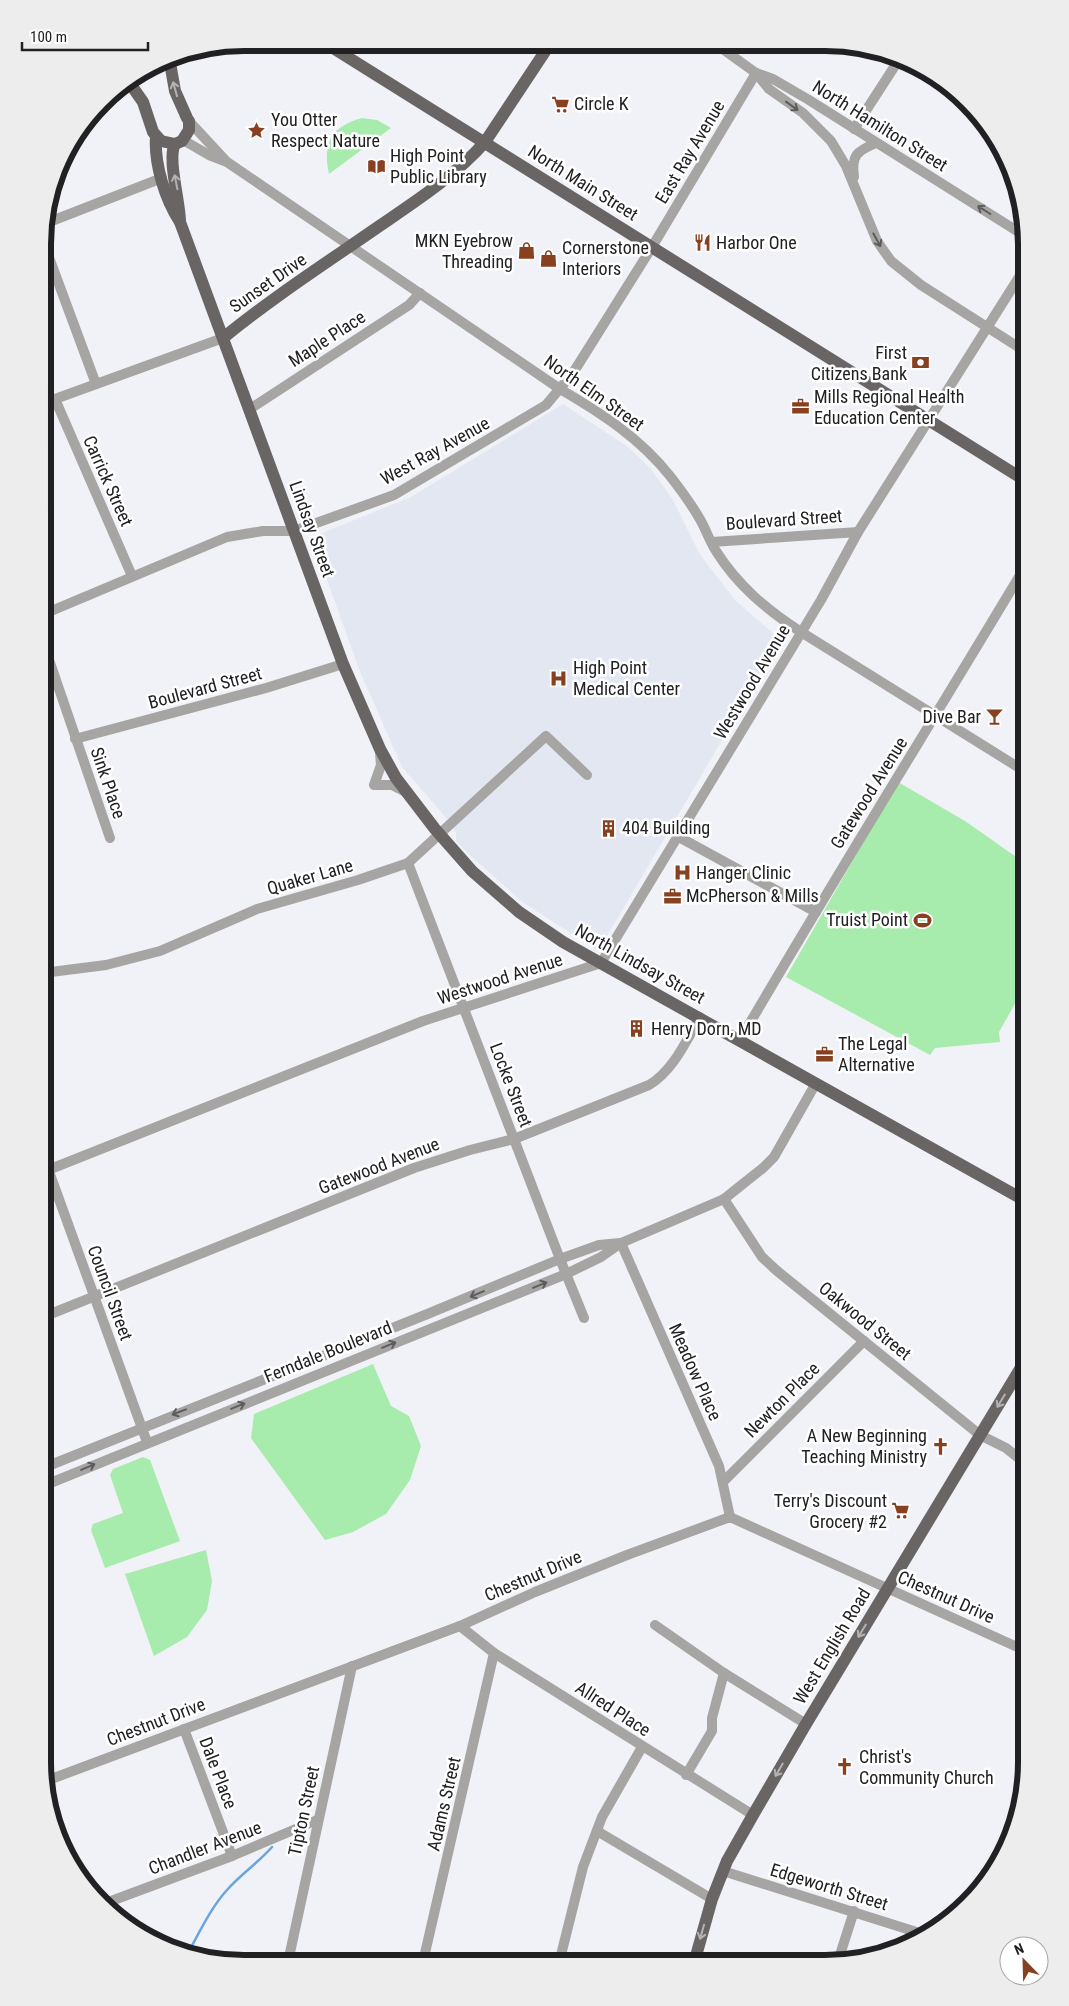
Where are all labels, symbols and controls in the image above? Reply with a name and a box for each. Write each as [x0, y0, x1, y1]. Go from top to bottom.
scale bar [22, 20, 149, 52]
text: 100 m [30, 28, 67, 46]
street label: North Hamilton Street [809, 76, 952, 176]
one-way arrow [170, 82, 180, 98]
place label: Circle K [574, 93, 629, 114]
supermarket icon: Circle K [550, 94, 570, 114]
street label: East Ray Avenue [651, 96, 729, 207]
one-way arrow [785, 101, 799, 111]
place label: You Otter Respect Nature [271, 109, 380, 151]
place icon: You Otter Respect Nature [247, 120, 267, 140]
street label: North Main Street [524, 140, 642, 225]
place label: High Point Public Library [390, 145, 487, 187]
library icon: High Point Public Library [366, 156, 386, 176]
one-way arrow [170, 175, 180, 191]
one-way arrow [977, 205, 991, 215]
place label: MKN Eyebrow Threading [415, 230, 513, 272]
place label: Harbor One [716, 232, 797, 253]
restaurant icon: Harbor One [692, 233, 712, 253]
one-way arrow [872, 233, 882, 248]
place label: Cornerstone Interiors [562, 237, 649, 279]
shop icon: MKN Eyebrow Threading [517, 241, 537, 261]
shop icon: Cornerstone Interiors [538, 248, 558, 268]
street label: Sunset Drive [225, 249, 310, 317]
street label: Maple Place [284, 306, 369, 371]
place label: First Citizens Bank [811, 342, 907, 384]
street label: North Elm Street [540, 350, 648, 435]
bank icon: First Citizens Bank [911, 353, 931, 373]
place label: Mills Regional Health Education Center [814, 386, 964, 428]
office icon: Mills Regional Health Education Center [790, 397, 810, 417]
street label: West Ray Avenue [377, 412, 493, 489]
street label: Carrick Street [79, 432, 138, 529]
street label: Lindsay Street [285, 478, 340, 580]
street label: Boulevard Street [725, 505, 843, 534]
street label: Westwood Avenue [709, 621, 794, 743]
place label: High Point Medical Center [573, 657, 680, 699]
street label: Boulevard Street [146, 662, 264, 713]
hospital icon: High Point Medical Center [549, 668, 569, 688]
place label: Dive Bar [923, 706, 982, 727]
bar icon: Dive Bar [985, 707, 1005, 727]
street label: Gatewood Avenue [826, 733, 911, 852]
street label: Sink Place [87, 744, 130, 821]
place label: 404 Building [622, 817, 710, 838]
building icon: 404 Building [598, 818, 618, 838]
street label: Quaker Lane [264, 854, 355, 899]
place label: Hanger Clinic [696, 862, 791, 883]
hospital icon: Hanger Clinic [672, 863, 692, 883]
place label: McPherson & Mills [686, 885, 819, 906]
office icon: McPherson & Mills [662, 886, 682, 906]
place label: Truist Point [826, 909, 908, 930]
sports icon: Truist Point [912, 910, 932, 930]
street label: North Lindsay Street [572, 919, 709, 1008]
street label: Westwood Avenue [435, 948, 565, 1009]
place label: Henry Dorn, MD [651, 1018, 762, 1039]
building icon: Henry Dorn, MD [627, 1019, 647, 1039]
place label: The Legal Alternative [838, 1033, 915, 1075]
street label: Locke Street [486, 1040, 537, 1130]
office icon: The Legal Alternative [814, 1044, 834, 1064]
street label: Gatewood Avenue [315, 1133, 442, 1198]
street label: Council Street [84, 1242, 137, 1343]
street label: Oakwood Street [815, 1277, 916, 1364]
one-way arrow [532, 1279, 547, 1289]
one-way arrow [470, 1289, 485, 1299]
street label: Ferndale Boulevard [261, 1316, 395, 1387]
street label: Meadow Place [665, 1320, 726, 1424]
one-way arrow [381, 1340, 396, 1349]
street label: Newton Place [740, 1358, 824, 1442]
one-way arrow [996, 1393, 1006, 1407]
one-way arrow [230, 1400, 245, 1410]
one-way arrow [172, 1408, 188, 1417]
place label: A New Beginning Teaching Ministry [801, 1425, 927, 1467]
church icon: A New Beginning Teaching Ministry [931, 1436, 951, 1456]
one-way arrow [80, 1462, 95, 1471]
place label: Terry's Discount Grocery #2 [774, 1490, 887, 1532]
supermarket icon: Terry's Discount Grocery #2 [891, 1501, 911, 1521]
street label: Chestnut Drive [481, 1546, 585, 1605]
street label: Chestnut Drive [895, 1566, 998, 1627]
street label: West English Road [789, 1584, 874, 1708]
one-way arrow [856, 1623, 866, 1637]
street label: Allred Place [572, 1677, 655, 1741]
street label: Chestnut Drive [104, 1693, 208, 1750]
street label: Dale Place [195, 1734, 242, 1812]
place label: Christ's Community Church [859, 1746, 994, 1788]
street label: Adams Street [422, 1755, 465, 1853]
church icon: Christ's Community Church [835, 1757, 855, 1777]
one-way arrow [773, 1763, 783, 1777]
street label: Tipton Street [284, 1764, 323, 1858]
street label: Chandler Avenue [145, 1816, 264, 1879]
street label: Edgeworth Street [768, 1859, 891, 1914]
one-way arrow [697, 1924, 707, 1940]
north arrow [999, 1936, 1049, 1986]
text: N [1012, 1940, 1026, 1958]

